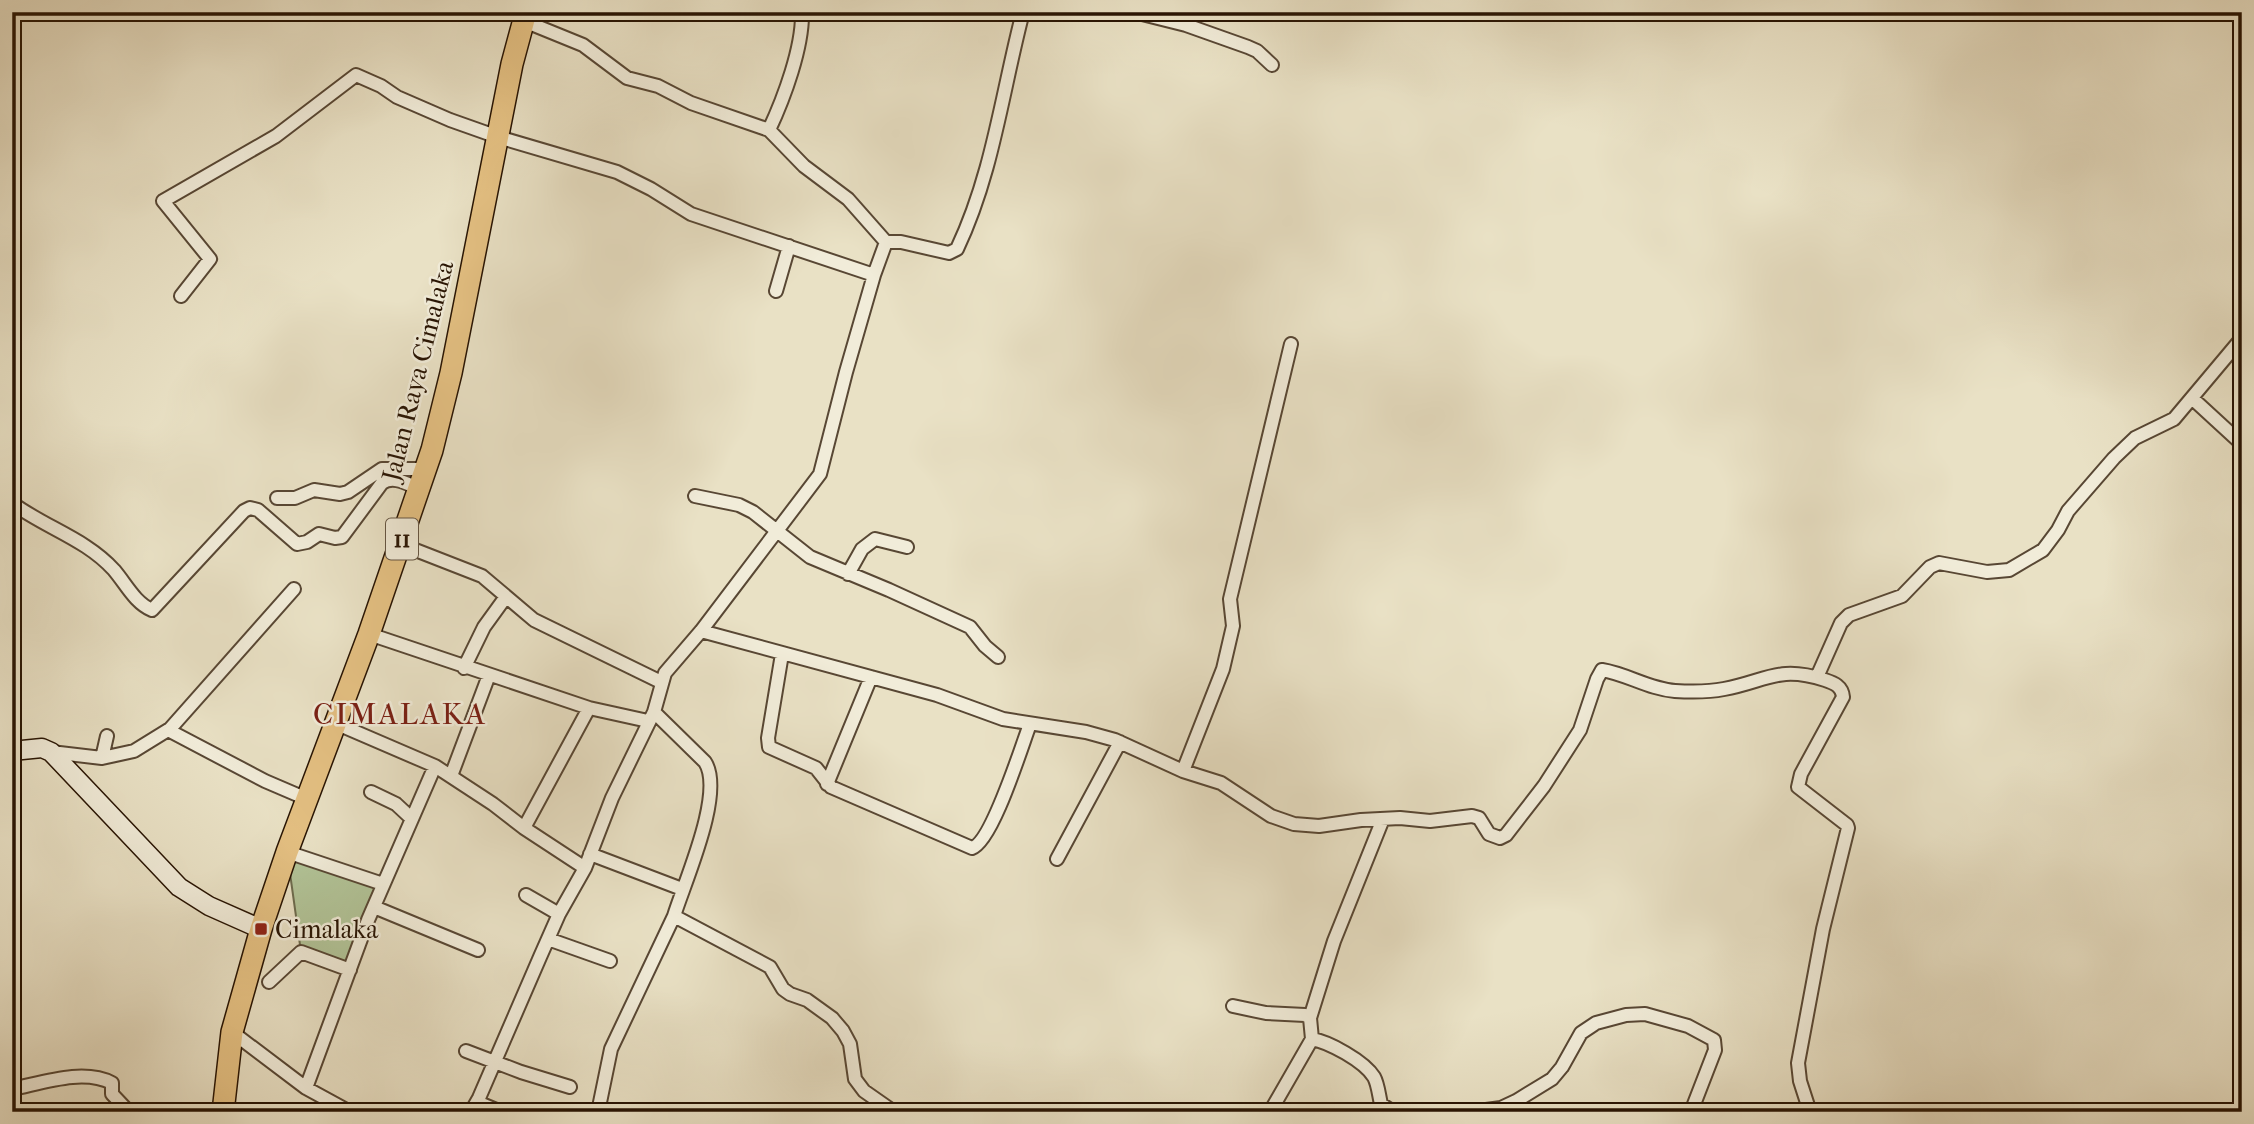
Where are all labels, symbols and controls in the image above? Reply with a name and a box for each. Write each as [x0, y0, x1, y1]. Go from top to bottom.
street label: Jalan Raya Cimalaka [375, 256, 461, 487]
road number: 11 [386, 518, 418, 560]
district label: CIMALAKA [313, 697, 487, 732]
place label: Cimalaka [275, 914, 379, 945]
marker: Cimalaka [253, 921, 269, 937]

